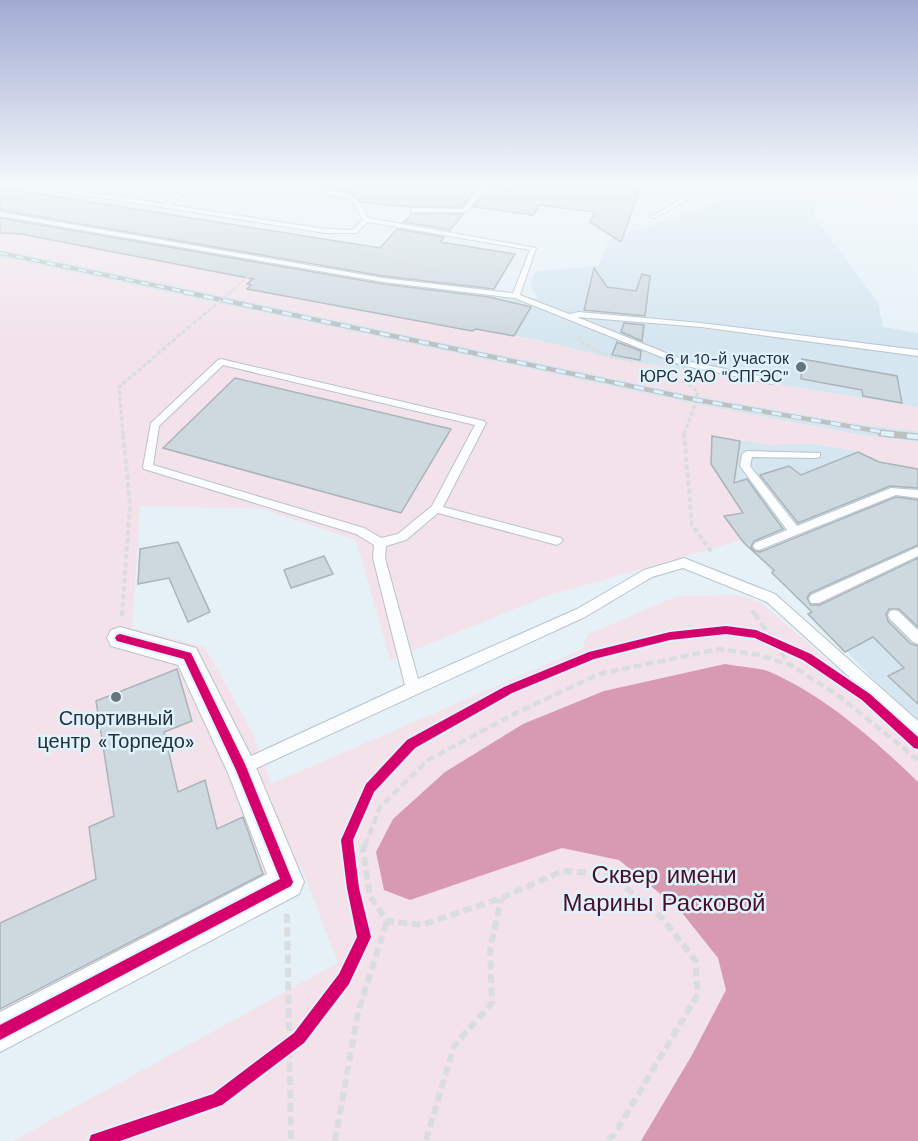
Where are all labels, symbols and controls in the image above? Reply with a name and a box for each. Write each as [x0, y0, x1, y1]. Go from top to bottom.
place label: 6 и 10-й участок ЮРС ЗАО "СПГЭС" [640, 349, 790, 386]
marker: 6 и 10-й участок ЮРС ЗАО "СПГЭС" [794, 360, 808, 374]
marker: Спортивный центр «Торпедо» [109, 690, 123, 704]
place label: Спортивный центр «Торпедо» [37, 706, 195, 753]
park label: Сквер имени Марины Расковой [563, 861, 765, 917]

